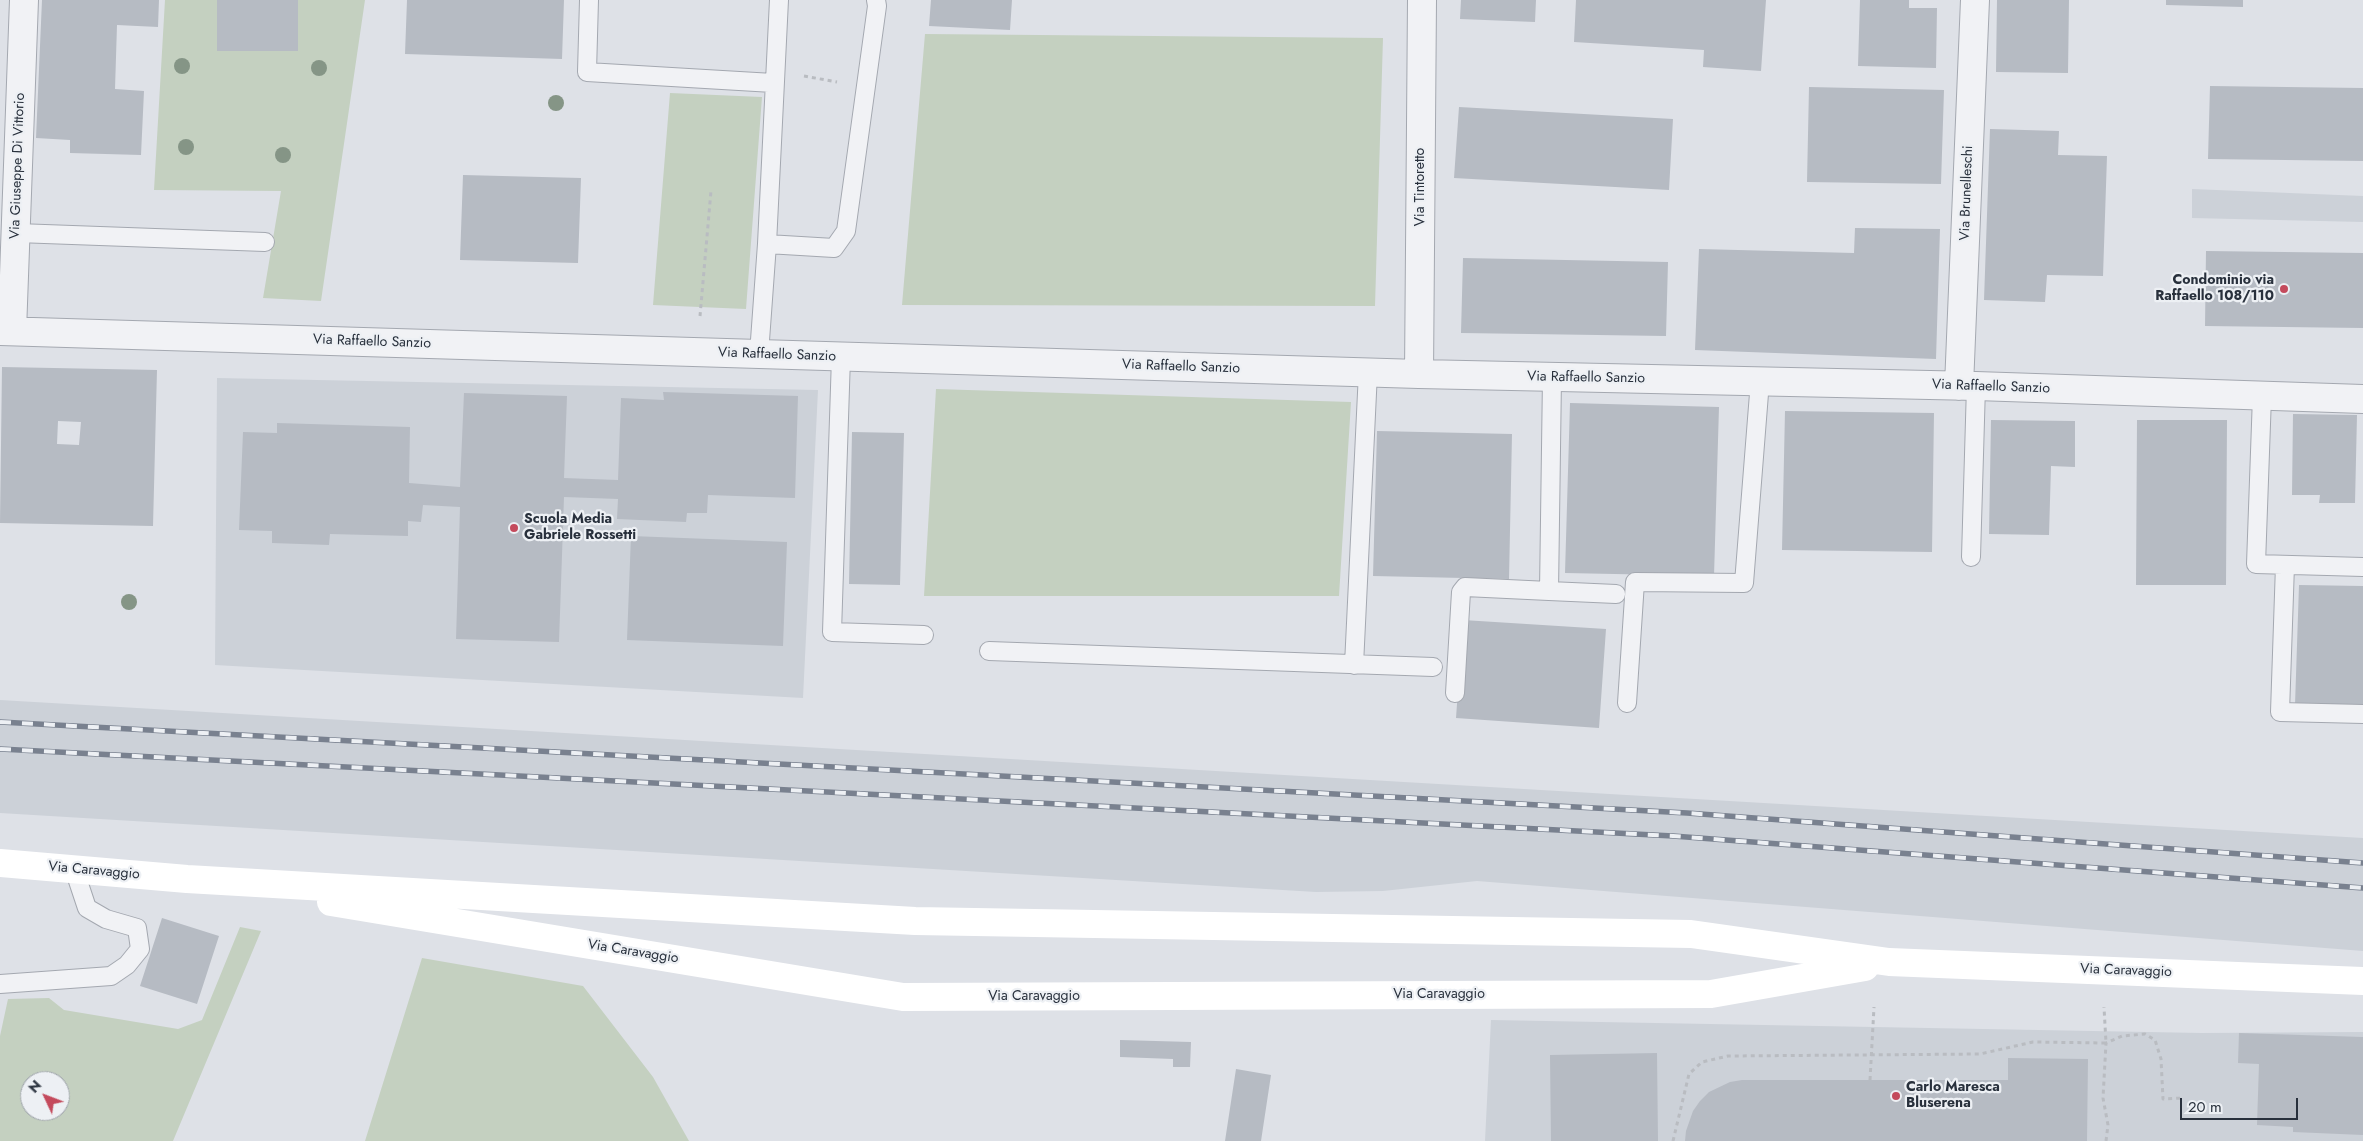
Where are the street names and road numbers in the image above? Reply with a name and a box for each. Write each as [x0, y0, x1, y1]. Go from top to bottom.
street label: Via Giuseppe Di Vittorio [7, 92, 29, 240]
street label: Via Brunelleschi [1957, 145, 1977, 241]
street label: Via Tintoretto [1413, 148, 1429, 226]
street label: Via Raffaello Sanzio [313, 332, 431, 352]
street label: Via Raffaello Sanzio [718, 345, 836, 365]
street label: Via Raffaello Sanzio [1122, 357, 1240, 377]
street label: Via Raffaello Sanzio [1527, 369, 1645, 387]
street label: Via Raffaello Sanzio [1932, 377, 2050, 397]
street label: Via Caravaggio [48, 859, 140, 883]
street label: Via Caravaggio [586, 937, 680, 967]
street label: Via Caravaggio [2080, 961, 2172, 981]
street label: Via Caravaggio [1393, 987, 1485, 1003]
street label: Via Caravaggio [988, 989, 1080, 1005]

